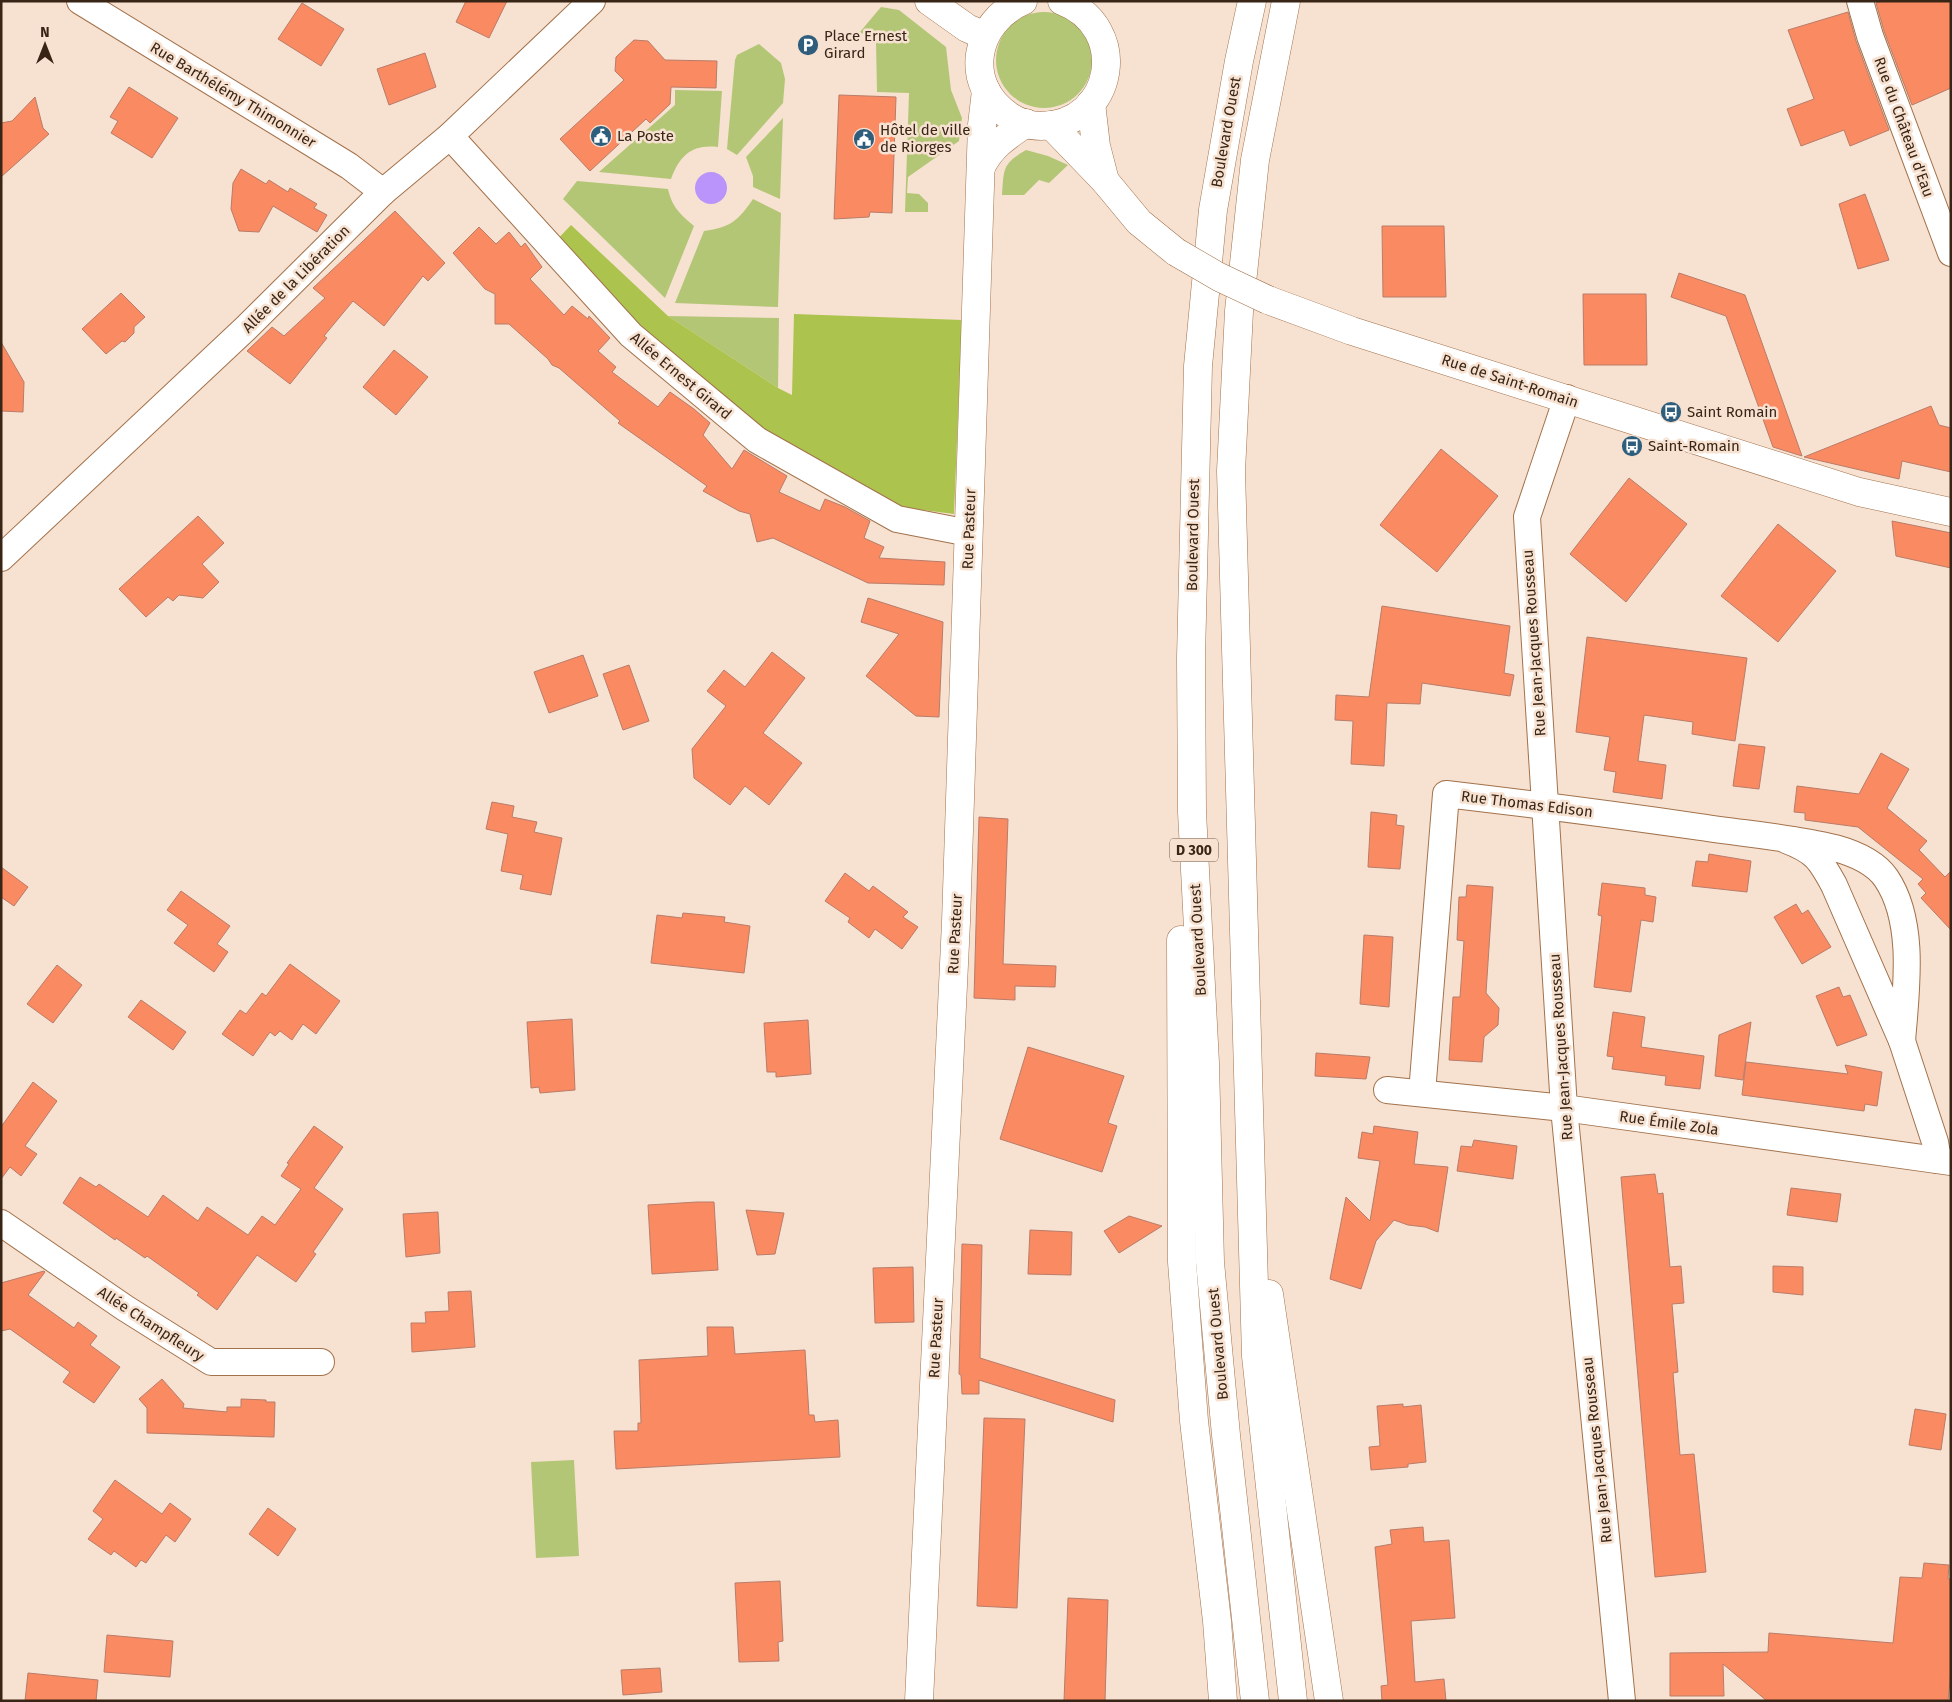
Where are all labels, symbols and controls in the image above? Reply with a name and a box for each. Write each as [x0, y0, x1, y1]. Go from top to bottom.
north arrow [20, 20, 70, 70]
text: N [40, 24, 50, 41]
place label: Place Ernest Girard [824, 27, 908, 62]
parking icon: Place Ernest Girard [796, 33, 820, 57]
street label: Rue Barthélémy Thimonnier [147, 38, 319, 152]
street label: Rue du Château d'Eau [1870, 54, 1938, 200]
street label: Boulevard Ouest [1207, 75, 1245, 189]
place label: Hôtel de ville de Riorges [880, 121, 970, 156]
public building icon: La Poste [589, 124, 613, 148]
place label: La Poste [617, 127, 674, 145]
public building icon: Hôtel de ville de Riorges [852, 127, 876, 151]
street label: Allée de la Libération [239, 222, 353, 336]
street label: Allée Ernest Girard [627, 329, 735, 423]
street label: Rue de Saint-Romain [1439, 350, 1581, 412]
bus stop icon: Saint Romain [1659, 400, 1683, 424]
place label: Saint Romain [1687, 403, 1777, 421]
bus stop icon: Saint-Romain [1620, 434, 1644, 458]
place label: Saint-Romain [1648, 437, 1740, 455]
street label: Boulevard Ouest [1183, 478, 1203, 591]
street label: Rue Pasteur [959, 488, 979, 570]
street label: Rue Jean-Jacques Rousseau [1518, 549, 1550, 737]
street label: Rue Thomas Edison [1460, 787, 1594, 821]
road number: D 300 [1170, 838, 1218, 862]
street label: Boulevard Ouest [1186, 883, 1210, 997]
street label: Rue Pasteur [944, 893, 966, 975]
street label: Rue Jean-Jacques Rousseau [1545, 953, 1577, 1141]
street label: Rue Émile Zola [1618, 1107, 1720, 1139]
street label: Allée Champfleury [94, 1283, 208, 1366]
street label: Boulevard Ouest [1204, 1287, 1232, 1401]
street label: Rue Pasteur [925, 1297, 947, 1379]
street label: Rue Jean-Jacques Rousseau [1578, 1356, 1616, 1544]

